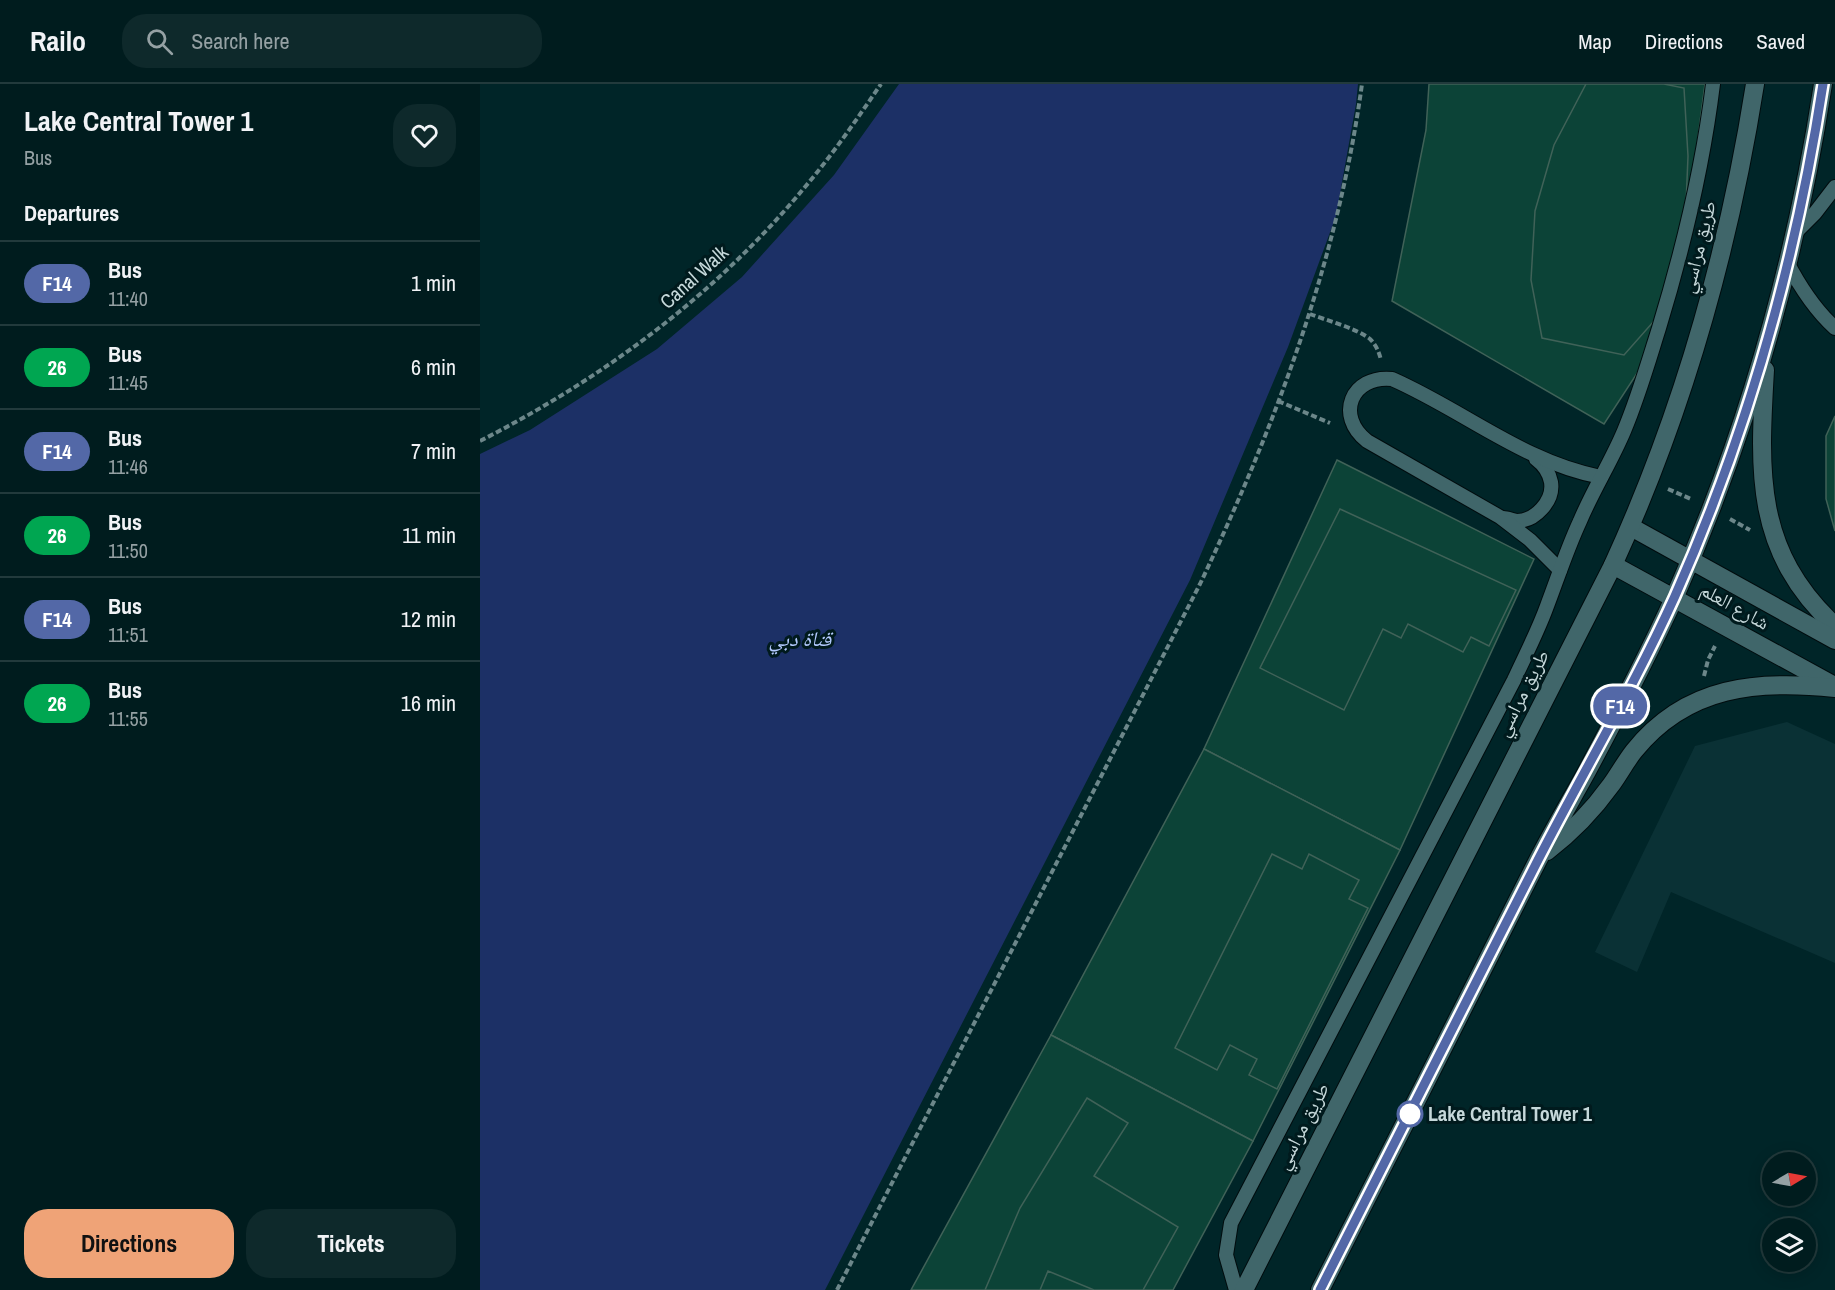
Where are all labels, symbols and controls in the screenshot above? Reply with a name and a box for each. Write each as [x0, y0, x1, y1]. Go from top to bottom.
search box [122, 14, 542, 68]
text: Railo [30, 22, 86, 60]
icon: search [143, 25, 176, 58]
text: Search here [191, 26, 289, 56]
text: Map [1578, 27, 1612, 56]
text: Directions [1645, 27, 1723, 56]
text: Saved [1756, 27, 1805, 56]
text: Lake Central Tower 1 [24, 102, 253, 140]
button: heart [393, 104, 456, 167]
text: Bus [24, 144, 52, 171]
text: Departures [24, 198, 119, 228]
street label: طريق مراسي [1673, 198, 1725, 297]
street label: Canal Walk [654, 238, 734, 315]
text: Bus [108, 255, 142, 285]
text: 1 min [411, 268, 456, 298]
text: F14 [42, 269, 72, 298]
text: 11:40 [108, 285, 148, 312]
text: Bus [108, 339, 142, 369]
text: 6 min [411, 352, 456, 382]
text: 26 [47, 353, 67, 382]
text: 11:45 [108, 369, 148, 396]
text: Bus [108, 423, 142, 453]
text: 7 min [411, 436, 456, 466]
text: F14 [42, 437, 72, 466]
text: 11:46 [108, 453, 148, 480]
text: Bus [108, 507, 142, 537]
text: 11 min [402, 520, 456, 550]
text: 26 [47, 521, 67, 550]
text: 11:50 [108, 537, 148, 564]
street label: شارع العلم [1695, 575, 1775, 637]
text: Bus [108, 591, 142, 621]
text: 12 min [401, 604, 456, 634]
text: F14 [42, 605, 72, 634]
text: 11:51 [108, 621, 148, 648]
water label: قناة دبي [769, 624, 834, 655]
street label: طريق مراسي [1488, 645, 1558, 742]
text: Bus [108, 675, 142, 705]
line badge: F14 [1586, 686, 1654, 726]
text: 16 min [401, 688, 456, 718]
text: 26 [47, 689, 67, 718]
text: F14 [1605, 692, 1635, 721]
text: 11:55 [108, 705, 148, 732]
street label: طريق مراسي [1268, 1078, 1338, 1175]
place label: Lake Central Tower 1 [1428, 1100, 1593, 1127]
marker: Lake Central Tower 1 [1397, 1101, 1423, 1127]
north arrow [1762, 1152, 1816, 1206]
map controls [1762, 1152, 1816, 1272]
button: Directions [24, 1209, 234, 1278]
button: Tickets [246, 1209, 456, 1278]
button: layers [1762, 1218, 1816, 1272]

